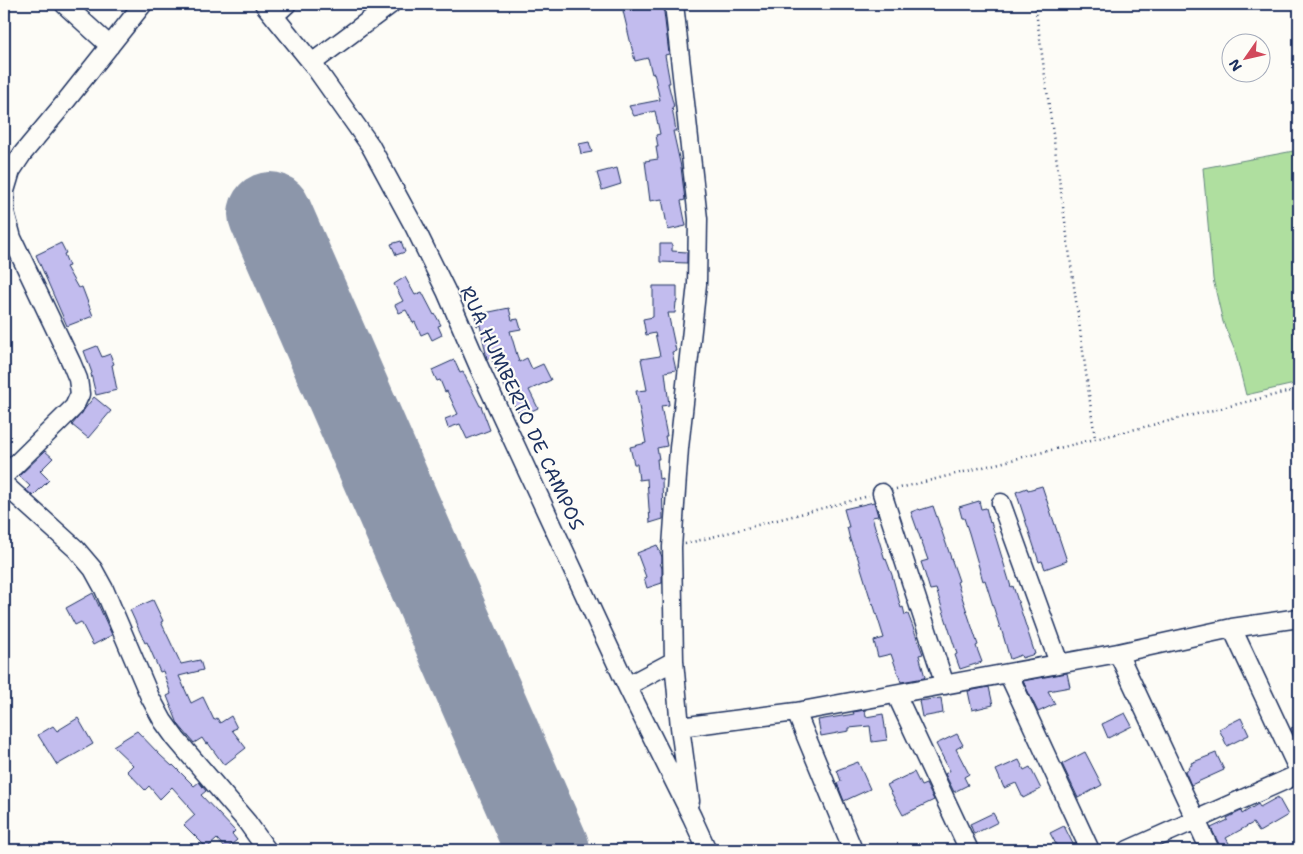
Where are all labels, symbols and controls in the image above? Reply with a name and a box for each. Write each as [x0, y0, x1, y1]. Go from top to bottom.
north arrow [1220, 32, 1270, 82]
text: N [1225, 56, 1246, 75]
street label: RUA HUMBERTO DE CAMPOS [454, 282, 590, 534]

